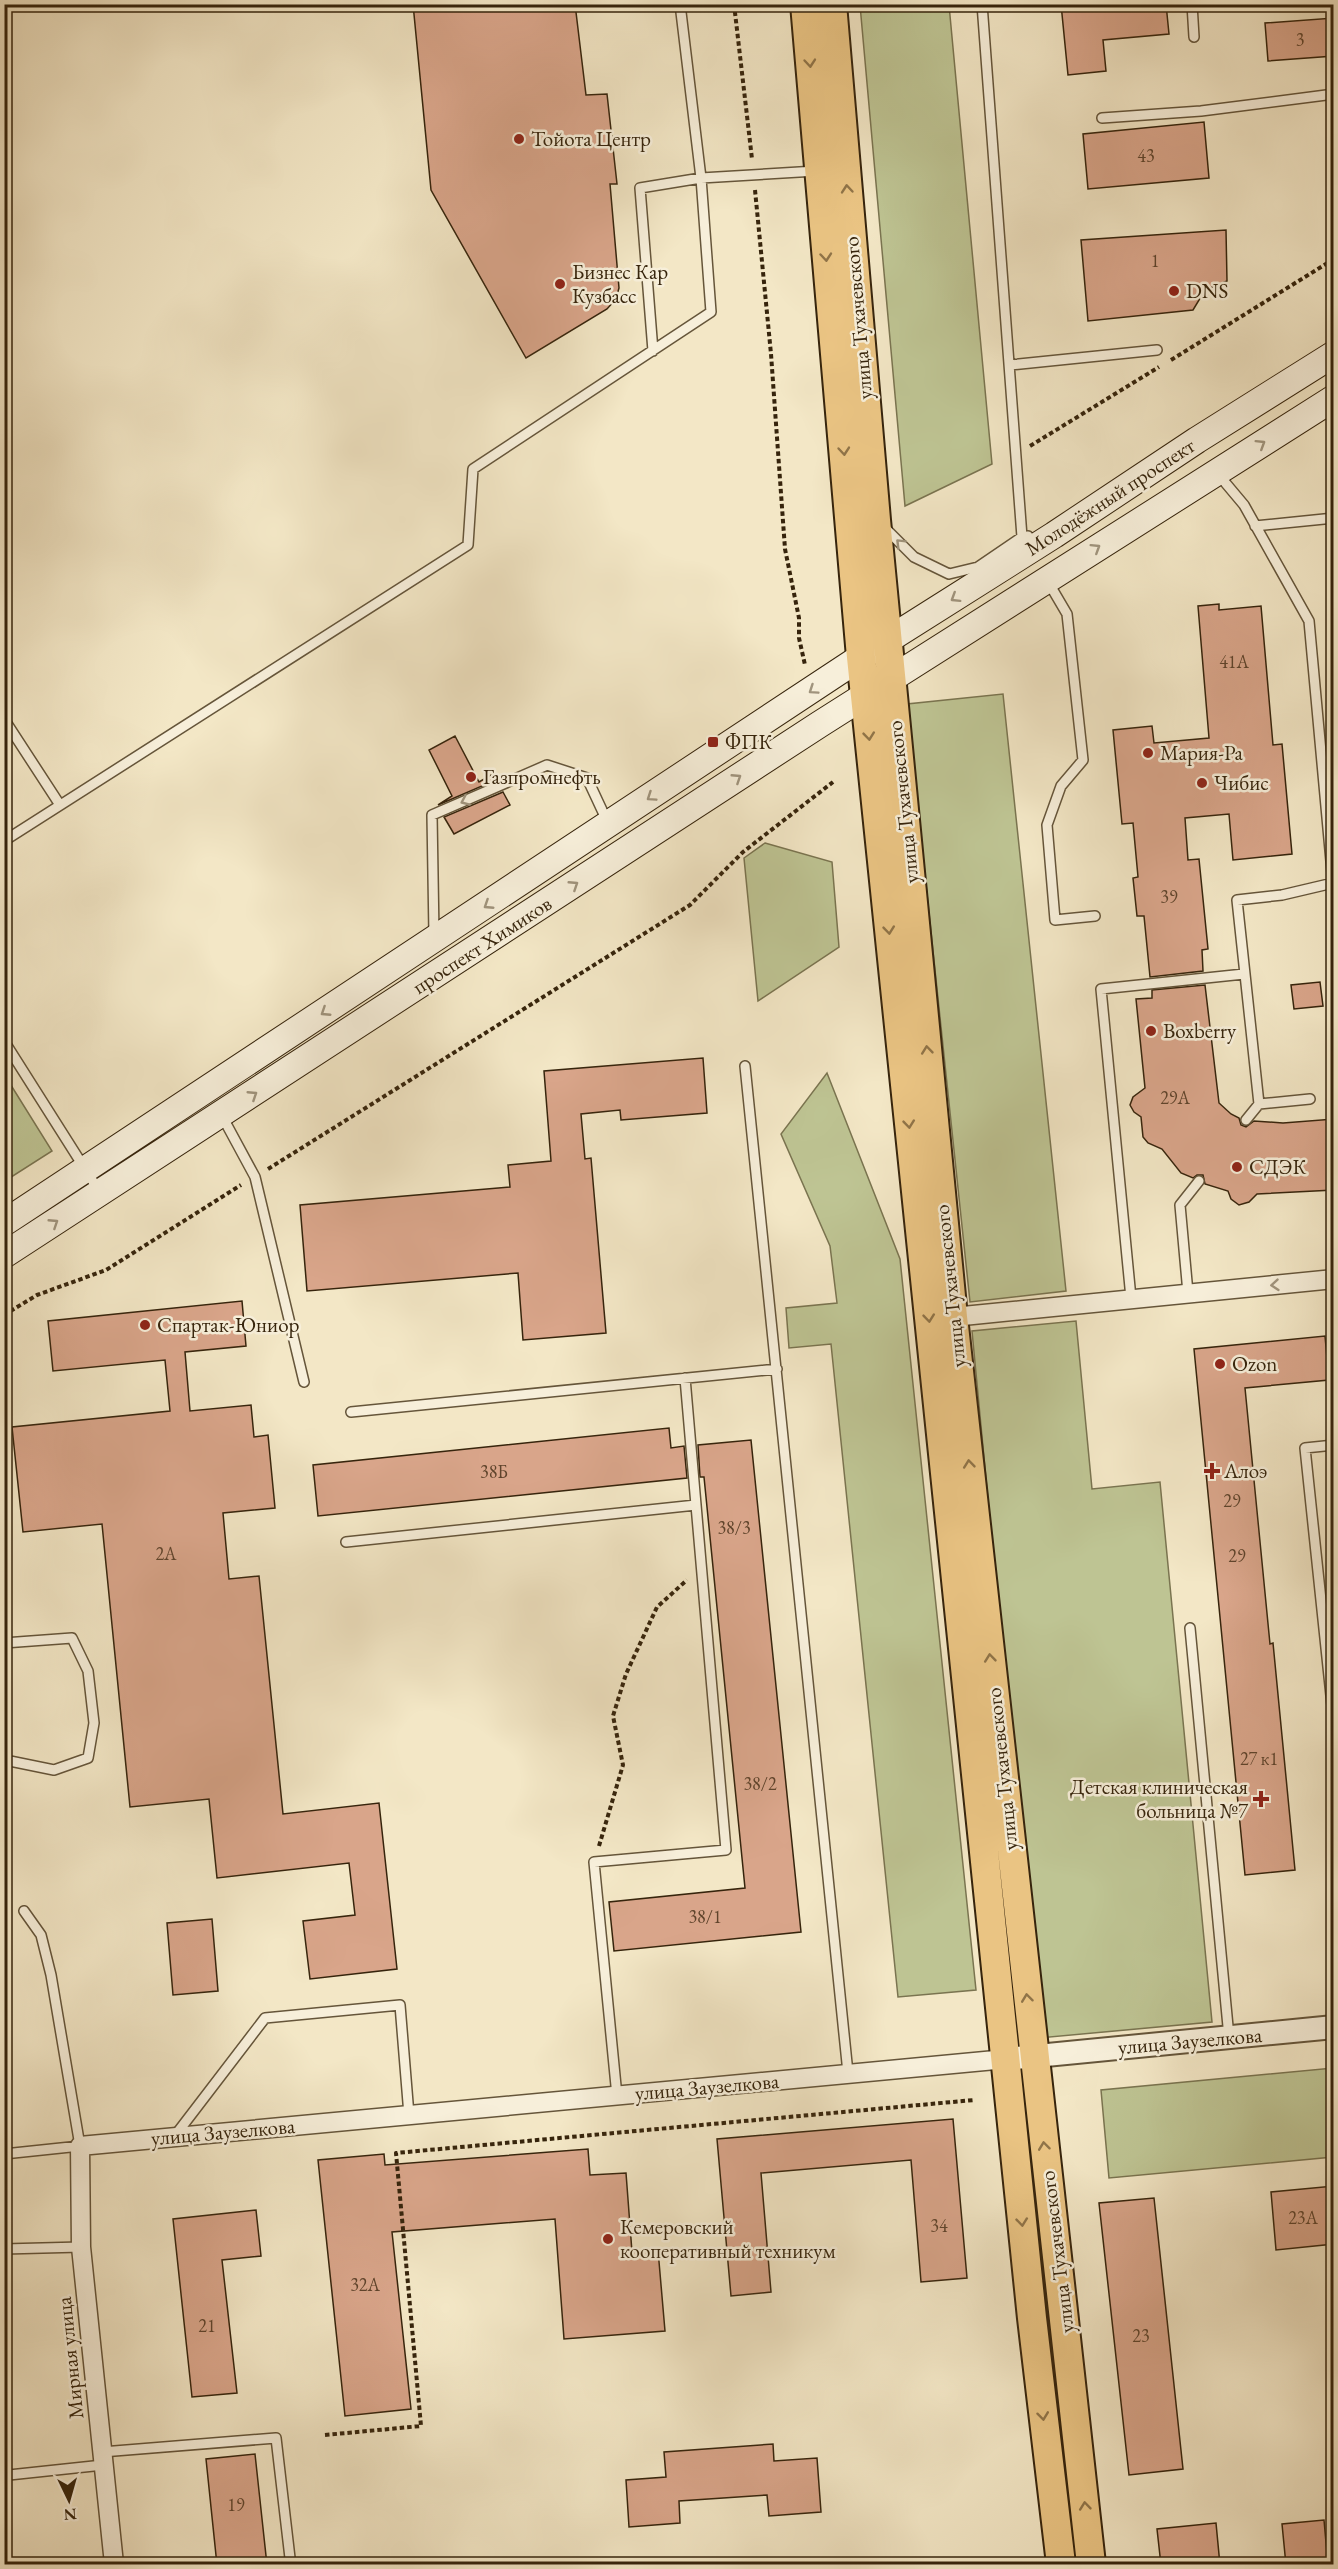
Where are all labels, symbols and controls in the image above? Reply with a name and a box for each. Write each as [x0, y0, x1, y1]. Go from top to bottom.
house number: 3 [1296, 28, 1304, 51]
one-way arrow [803, 58, 816, 67]
place label: Тойота Центр [531, 125, 651, 152]
marker: Тойота Центр [512, 132, 526, 146]
house number: 43 [1137, 144, 1155, 167]
one-way arrow [841, 185, 854, 194]
street label: улица Тухачевского [837, 235, 878, 401]
house number: 1 [1151, 249, 1159, 272]
one-way arrow [819, 253, 832, 262]
place label: Бизнес Кар Кузбасс [572, 258, 668, 309]
marker: Бизнес Кар Кузбасс [553, 277, 567, 291]
place label: DNS [1186, 277, 1228, 304]
marker: DNS [1167, 284, 1181, 298]
street label: Молодёжный проспект [1020, 431, 1200, 562]
one-way arrow [1255, 439, 1265, 451]
one-way arrow [837, 447, 850, 456]
one-way arrow [896, 540, 907, 551]
one-way arrow [1090, 543, 1100, 555]
one-way arrow [950, 591, 961, 602]
house number: 41А [1219, 650, 1249, 673]
one-way arrow [809, 683, 820, 694]
street label: улица Тухачевского [881, 719, 924, 885]
place label: ФПК [725, 728, 772, 755]
one-way arrow [863, 731, 875, 740]
marker: ФПК [706, 735, 720, 749]
place label: Мария-Ра [1160, 739, 1244, 766]
marker: Мария-Ра [1141, 746, 1155, 760]
place label: Газпромнефть [483, 763, 601, 790]
place label: Чибис [1214, 769, 1269, 796]
marker: Газпромнефть [464, 770, 478, 784]
one-way arrow [731, 773, 741, 785]
marker: Чибис [1195, 776, 1209, 790]
one-way arrow [646, 790, 657, 801]
one-way arrow [460, 794, 471, 806]
one-way arrow [568, 880, 578, 892]
house number: 39 [1160, 885, 1178, 908]
street label: проспект Химиков [407, 889, 557, 1000]
one-way arrow [484, 898, 495, 909]
one-way arrow [882, 925, 895, 934]
one-way arrow [321, 1005, 331, 1017]
place label: Boxberry [1163, 1017, 1237, 1044]
marker: Boxberry [1144, 1024, 1158, 1038]
one-way arrow [921, 1045, 934, 1054]
house number: 29А [1160, 1086, 1190, 1109]
one-way arrow [246, 1091, 257, 1102]
one-way arrow [902, 1119, 915, 1128]
place label: СДЭК [1249, 1153, 1306, 1180]
marker: СДЭК [1230, 1160, 1244, 1174]
street label: улица Тухачевского [928, 1203, 971, 1369]
one-way arrow [47, 1220, 58, 1231]
one-way arrow [1271, 1278, 1280, 1291]
place label: Спартак-Юниор [157, 1311, 300, 1338]
one-way arrow [923, 1313, 935, 1322]
marker: Спартак-Юниор [138, 1318, 152, 1332]
place label: Ozon [1232, 1350, 1277, 1377]
marker: Ozon [1213, 1357, 1227, 1371]
place label: Алоэ [1223, 1457, 1267, 1484]
house number: 38Б [480, 1460, 508, 1483]
one-way arrow [963, 1460, 975, 1469]
marker: Алоэ [1205, 1464, 1219, 1478]
house number: 29 [1223, 1489, 1241, 1512]
house number: 38/3 [717, 1516, 751, 1539]
house number: 2А [155, 1542, 177, 1565]
house number: 29 [1228, 1544, 1246, 1567]
one-way arrow [984, 1653, 996, 1662]
street label: улица Тухачевского [980, 1686, 1023, 1852]
house number: 27 к1 [1240, 1747, 1278, 1770]
house number: 38/2 [743, 1772, 777, 1795]
place label: Детская клиническая больница №7 [1070, 1773, 1249, 1824]
marker: Детская клиническая больница №7 [1252, 1790, 1270, 1808]
house number: 38/1 [688, 1905, 722, 1928]
one-way arrow [1021, 1993, 1033, 2002]
street label: улица Заузелкова [1117, 2021, 1264, 2060]
street label: улица Заузелкова [634, 2067, 781, 2106]
street label: улица Заузелкова [150, 2112, 297, 2151]
one-way arrow [1039, 2141, 1051, 2150]
street label: улица Тухачевского [1033, 2169, 1080, 2335]
house number: 23А [1288, 2206, 1318, 2229]
place label: Кемеровский кооперативный техникум [620, 2213, 836, 2264]
house number: 34 [930, 2214, 948, 2237]
one-way arrow [1015, 2217, 1028, 2226]
marker: Кемеровский кооперативный техникум [601, 2232, 615, 2246]
house number: 32А [350, 2273, 380, 2296]
street label: Мирная улица [50, 2295, 89, 2421]
house number: 21 [198, 2314, 216, 2337]
house number: 23 [1132, 2324, 1150, 2347]
one-way arrow [1037, 2411, 1049, 2420]
north arrow [39, 2470, 99, 2530]
house number: 19 [227, 2493, 245, 2516]
one-way arrow [1079, 2502, 1092, 2511]
text: N [63, 2503, 78, 2525]

